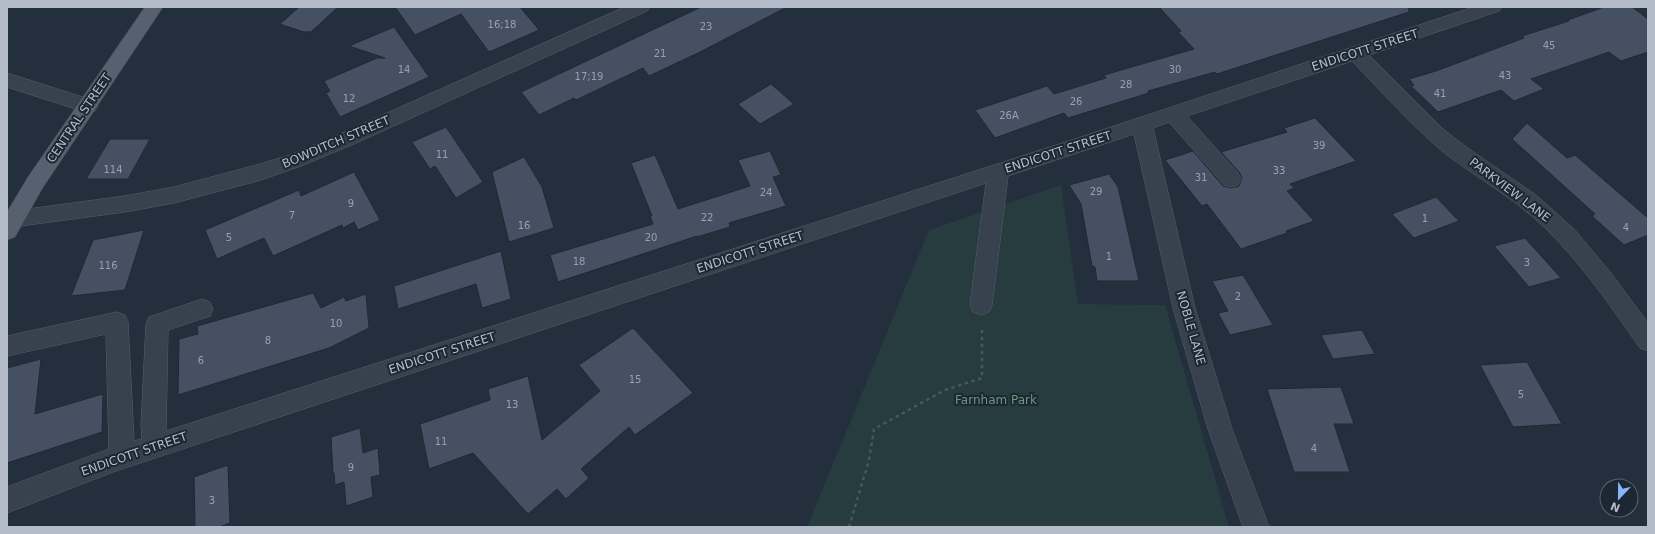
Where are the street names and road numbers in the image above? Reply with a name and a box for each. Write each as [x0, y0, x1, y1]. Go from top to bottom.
street label: ENDICOTT STREET [1310, 26, 1421, 74]
street label: CENTRAL STREET [44, 70, 114, 165]
street label: BOWDITCH STREET [280, 113, 393, 171]
street label: ENDICOTT STREET [1003, 128, 1114, 176]
street label: PARKVIEW LANE [1467, 155, 1553, 225]
street label: ENDICOTT STREET [695, 228, 806, 276]
street label: NOBLE LANE [1174, 289, 1208, 367]
street label: ENDICOTT STREET [387, 329, 498, 377]
street label: ENDICOTT STREET [79, 429, 189, 479]

